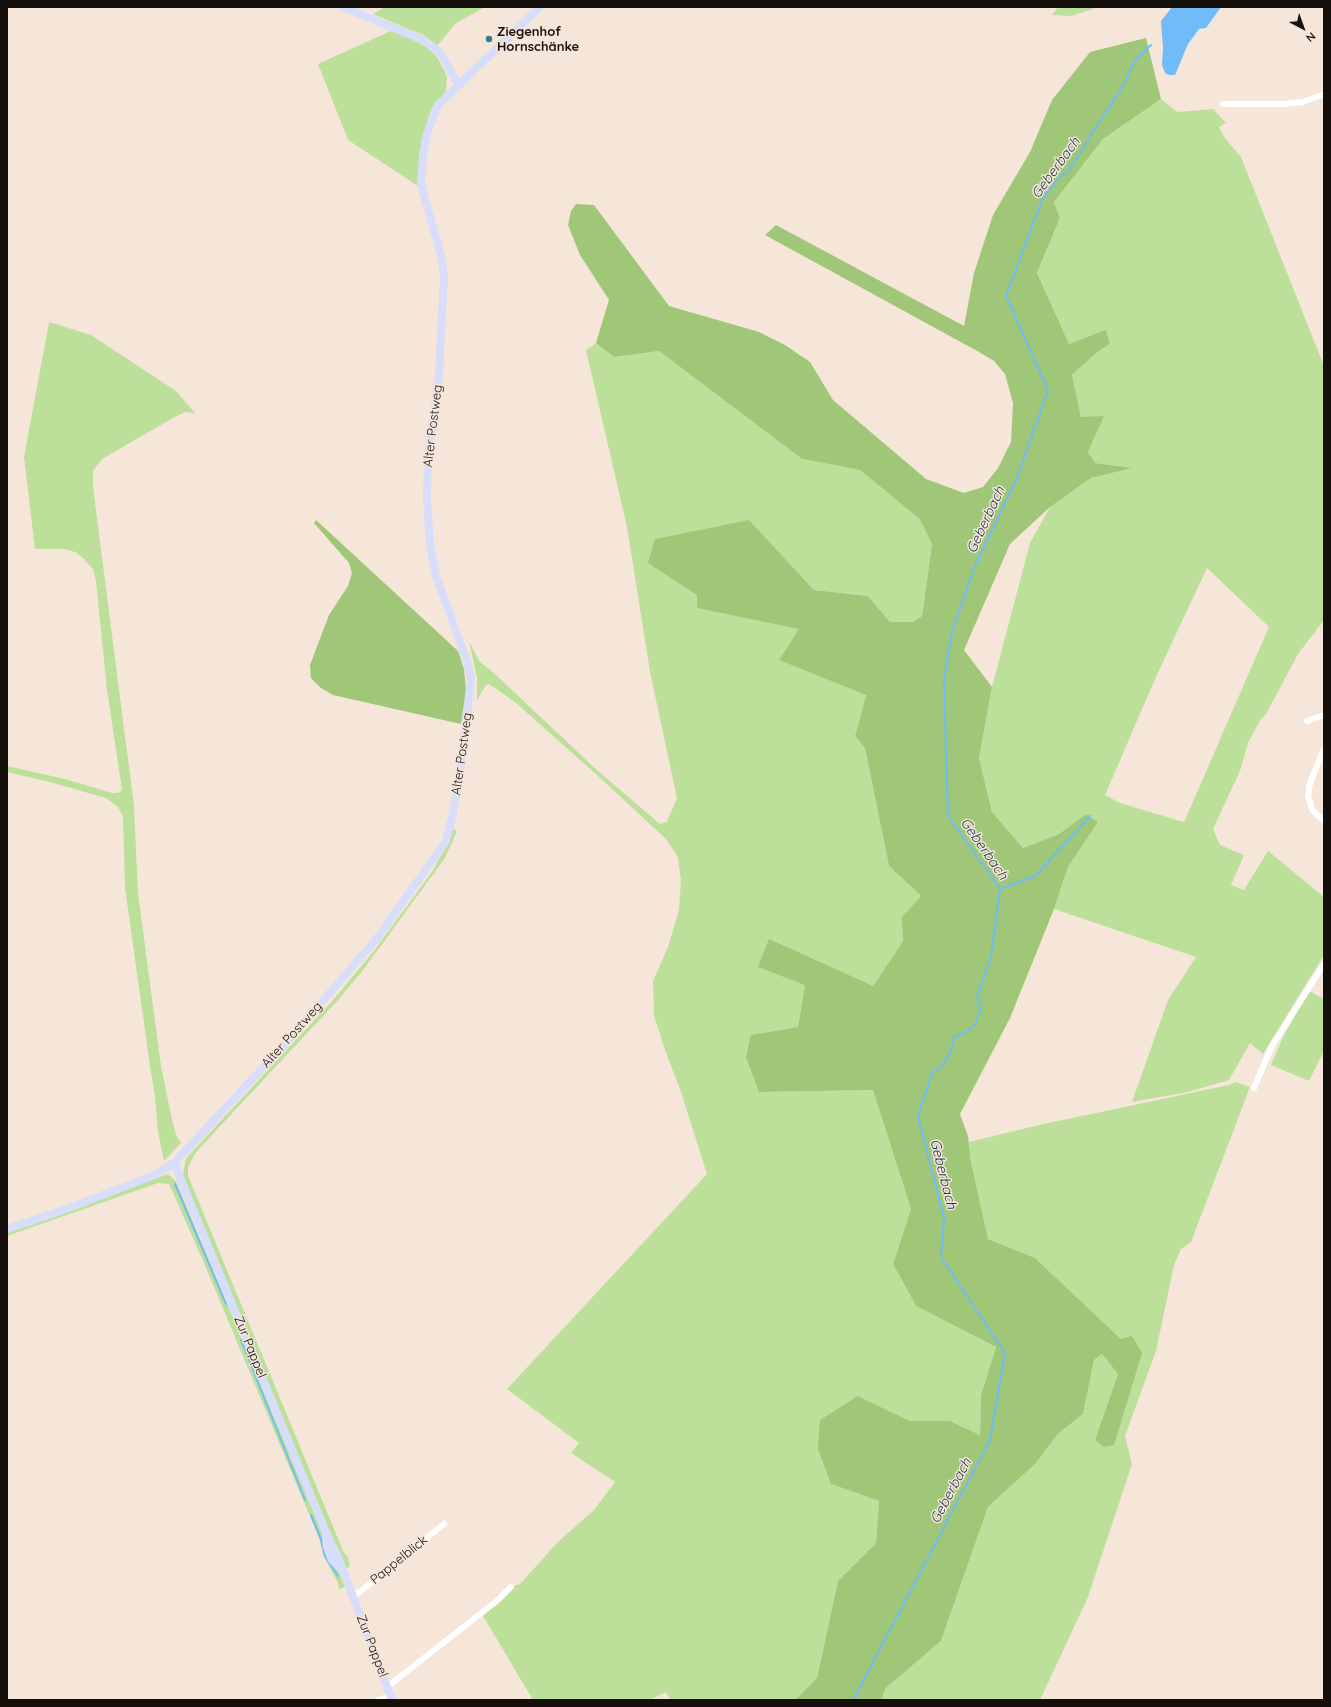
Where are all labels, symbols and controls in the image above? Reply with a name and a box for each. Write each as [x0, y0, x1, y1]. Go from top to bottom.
north arrow [1283, 8, 1323, 48]
place label: Ziegenhof Hornschänke [497, 24, 579, 55]
text: N [1303, 29, 1319, 45]
marker: Ziegenhof Hornschänke [484, 34, 494, 44]
water label: Geberbach [1028, 134, 1084, 202]
street label: Alter Postweg [420, 384, 446, 468]
water label: Geberbach [963, 484, 1009, 556]
street label: Alter Postweg [448, 712, 476, 796]
water label: Geberbach [957, 815, 1011, 883]
street label: Alter Postweg [258, 999, 326, 1071]
water label: Geberbach [926, 1137, 960, 1211]
street label: Zur Pappel [230, 1314, 270, 1380]
water label: Geberbach [927, 1455, 975, 1527]
street label: Pappelblick [367, 1532, 431, 1588]
street label: Zur Pappel [353, 1612, 391, 1680]

